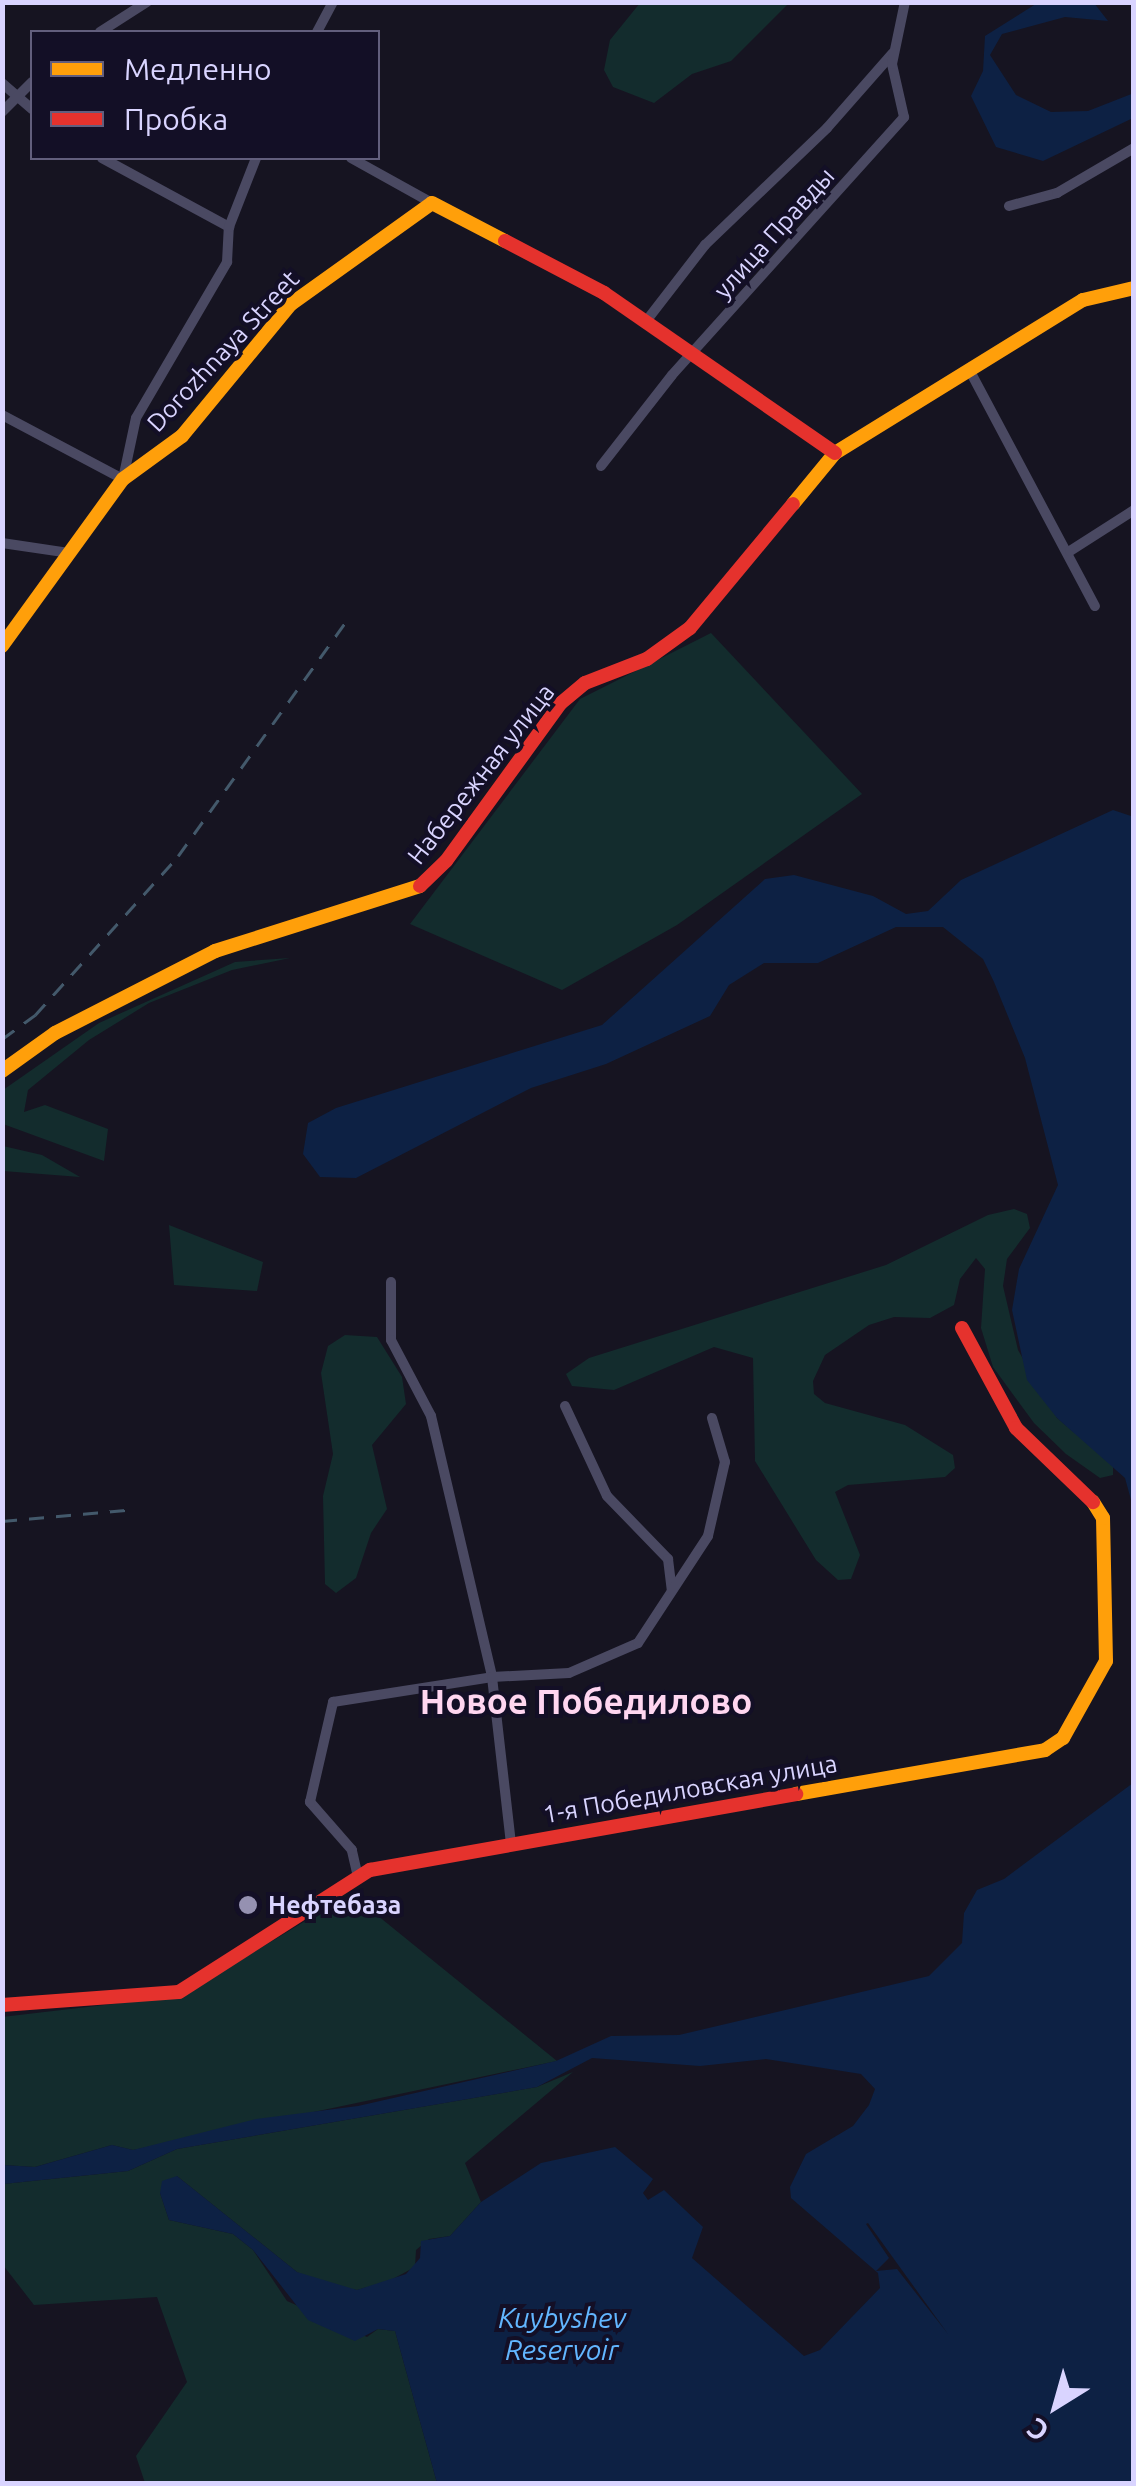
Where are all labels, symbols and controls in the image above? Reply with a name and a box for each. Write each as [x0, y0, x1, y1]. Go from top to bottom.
legend [30, 30, 380, 160]
text: Медленно [124, 52, 272, 86]
text: Пробка [124, 102, 228, 136]
street label: улица Правды [707, 161, 841, 305]
street label: Dorozhnaya Street [141, 264, 305, 438]
street label: Набережная улица [401, 678, 561, 870]
district label: Новое Победилово [420, 1680, 752, 1722]
street label: 1-я Победиловская улица [541, 1748, 839, 1830]
place label: Нефтебаза [268, 1890, 401, 1920]
marker: Нефтебаза [237, 1894, 259, 1916]
water label: Kuybyshev Reservoir [498, 2301, 626, 2367]
north arrow [1006, 2356, 1106, 2456]
text: С [1021, 2413, 1054, 2448]

